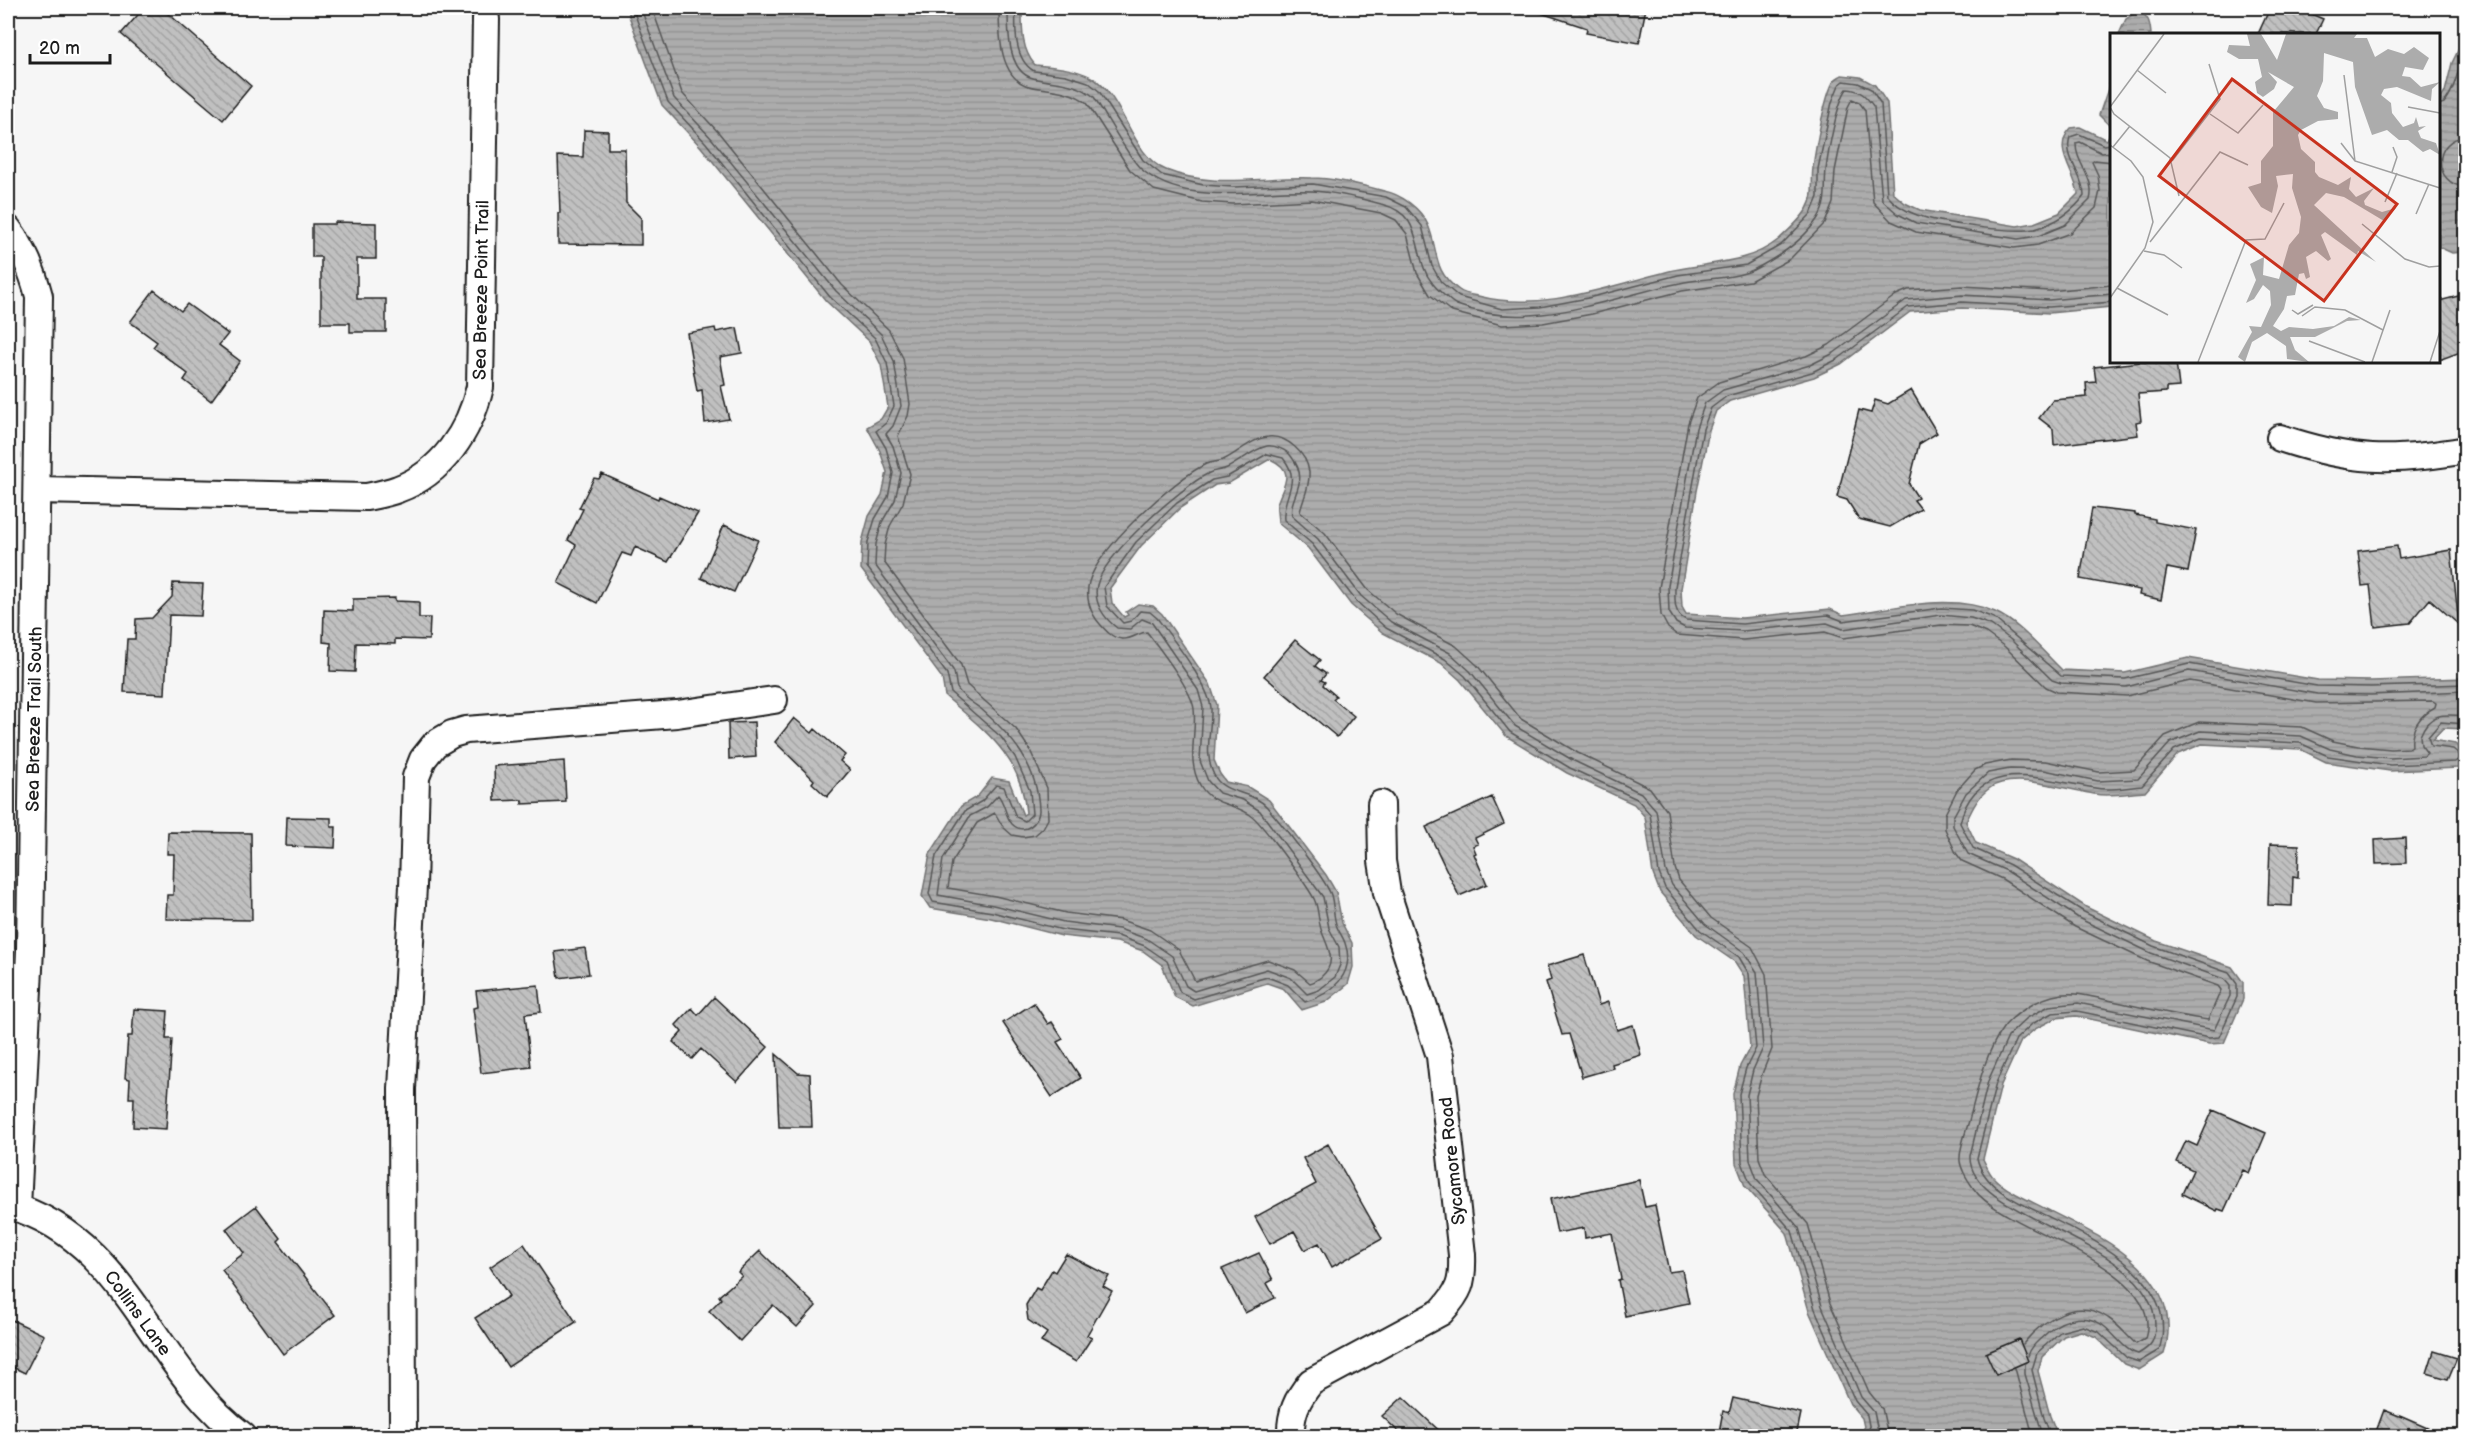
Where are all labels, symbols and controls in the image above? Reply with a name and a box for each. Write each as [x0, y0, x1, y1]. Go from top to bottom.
scale bar [30, 27, 110, 65]
inset map [2110, 33, 2440, 363]
text: 20 m [39, 38, 80, 59]
street label: Sea Breeze Point Trail [469, 200, 494, 380]
street label: Sea Breeze Trail South [22, 626, 47, 812]
street label: Sycamore Road [1435, 1096, 1470, 1226]
street label: Collins Lane [100, 1267, 176, 1360]

